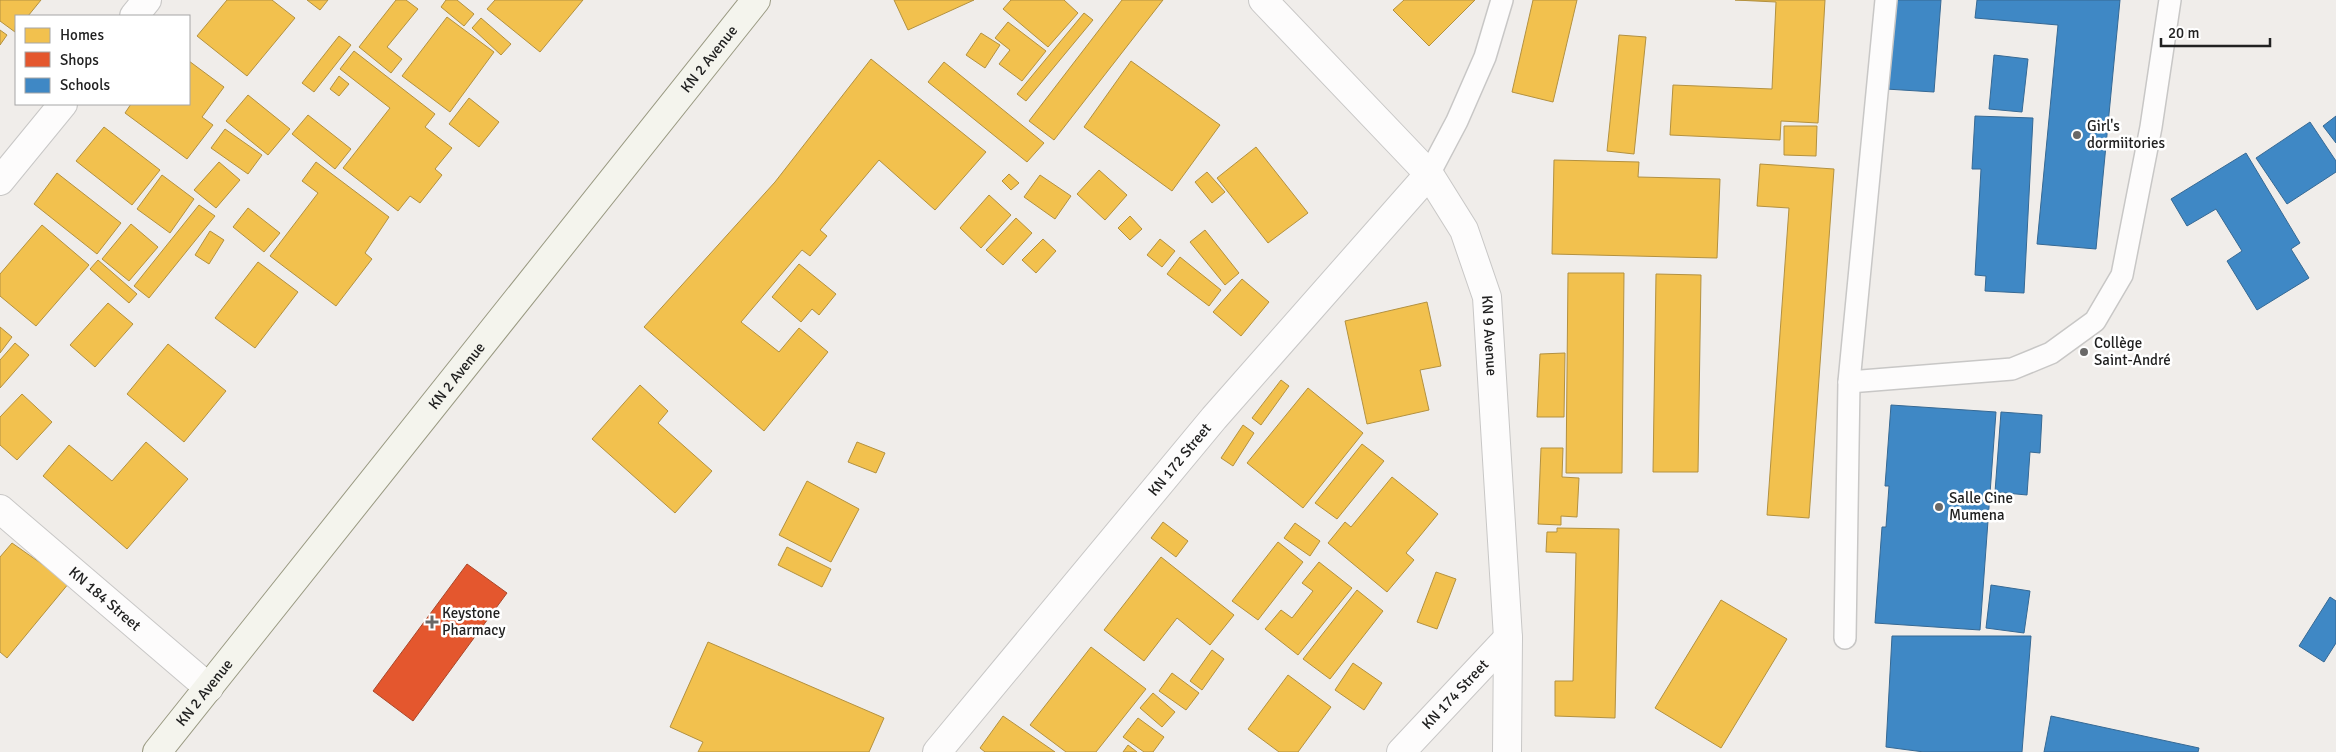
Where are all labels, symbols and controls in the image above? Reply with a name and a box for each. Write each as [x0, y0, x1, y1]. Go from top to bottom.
legend [15, 15, 190, 105]
scale bar [2161, 15, 2270, 47]
street label: KN 2 Avenue [677, 22, 741, 96]
text: 20 m [2168, 24, 2199, 42]
text: Homes [60, 26, 104, 44]
text: Shops [60, 51, 99, 69]
text: Schools [60, 76, 111, 94]
place label: Girl's dormiitories [2087, 117, 2166, 152]
marker: Girl's dormiitories [2071, 129, 2083, 141]
street label: KN 9 Avenue [1478, 295, 1501, 376]
place label: Collège Saint-André [2094, 334, 2171, 369]
street label: KN 2 Avenue [424, 339, 489, 413]
marker: Collège Saint-André [2078, 346, 2090, 358]
street label: KN 172 Street [1144, 419, 1215, 500]
place label: Salle Cine Mumena [1949, 489, 2013, 524]
marker: Salle Cine Mumena [1933, 501, 1945, 513]
street label: KN 184 Street [65, 563, 145, 635]
place label: Keystone Pharmacy [442, 604, 505, 639]
marker: Keystone Pharmacy [426, 616, 438, 628]
street label: KN 2 Avenue [172, 655, 237, 730]
street label: KN 174 Street [1418, 656, 1492, 733]

